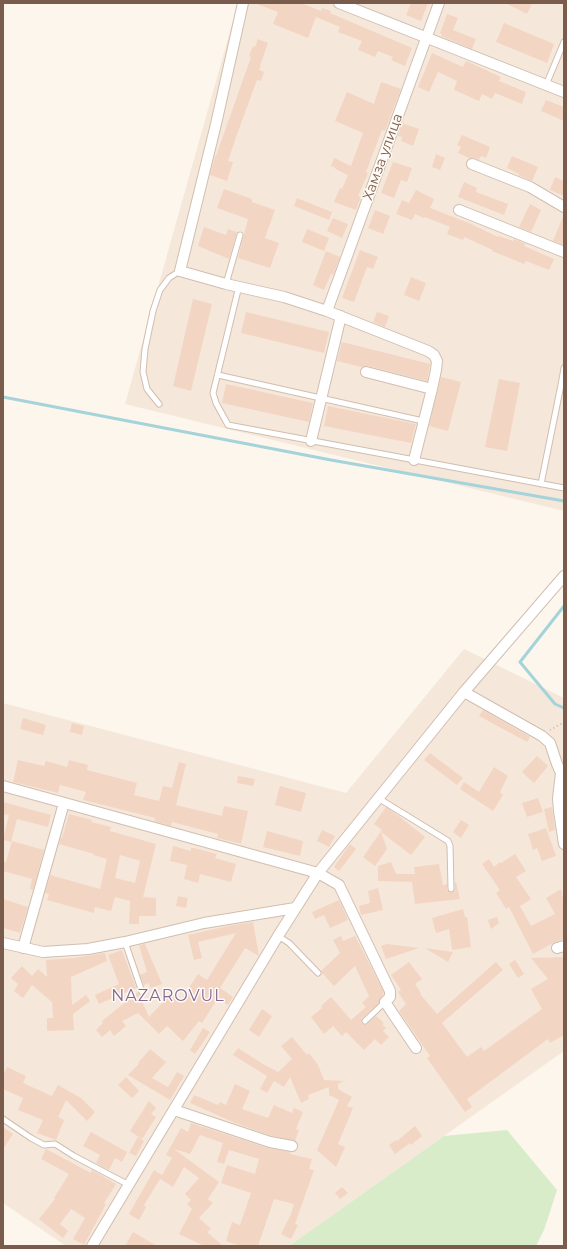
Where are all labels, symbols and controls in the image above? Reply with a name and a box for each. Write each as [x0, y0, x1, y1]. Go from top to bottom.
street label: Хамза улица [360, 111, 406, 203]
district label: NAZAROVUL [111, 986, 225, 1006]

